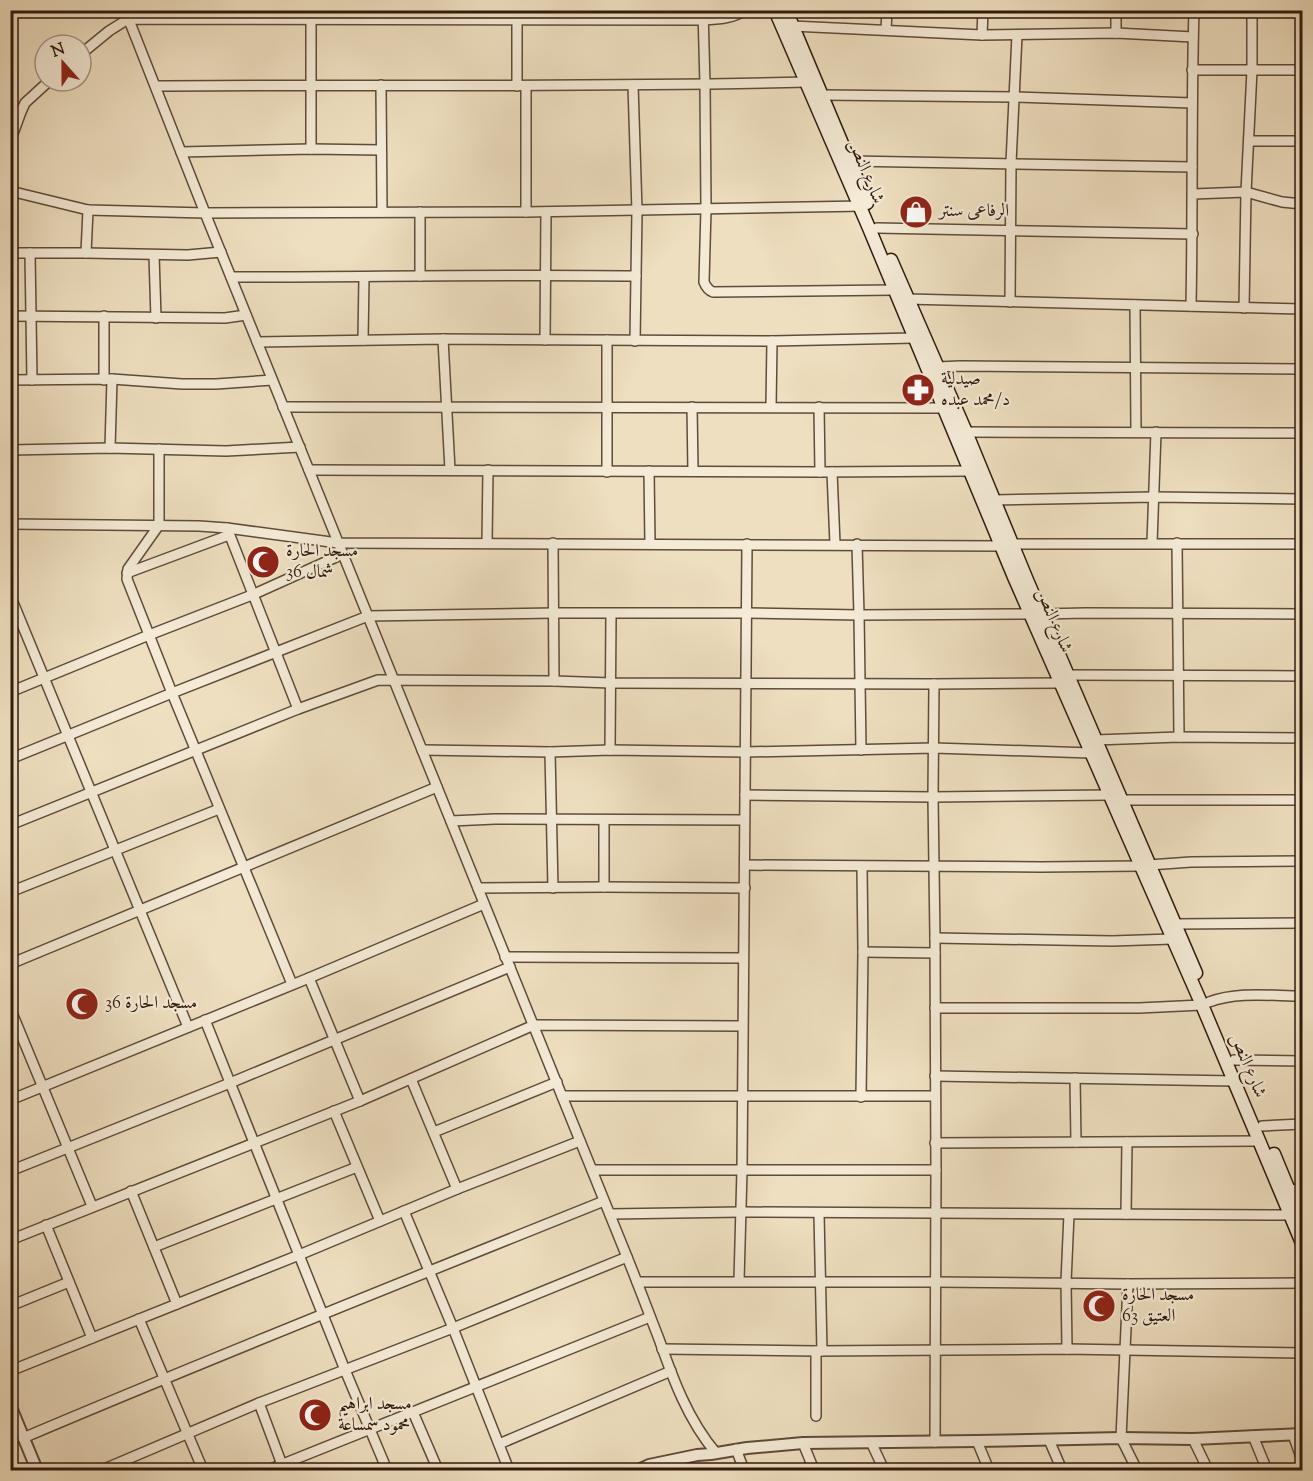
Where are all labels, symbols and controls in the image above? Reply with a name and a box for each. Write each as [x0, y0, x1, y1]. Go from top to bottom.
north arrow [33, 33, 93, 93]
text: N [48, 38, 69, 64]
street label: شارع النص [840, 136, 890, 208]
shop icon: الرفاعى سنتر [898, 194, 934, 230]
place label: الرفاعى سنتر [937, 199, 1009, 225]
place label: صيدلية د/محمد عبده [941, 367, 1010, 414]
pharmacy icon: صيدلية د/محمد عبده [900, 372, 936, 408]
place label: مسجد الحارة 36 شمال [286, 539, 358, 586]
mosque icon: مسجد الحارة 36 شمال [245, 544, 281, 580]
street label: شارع النص [1028, 585, 1078, 657]
mosque icon: مسجد الحارة 36 [64, 986, 100, 1022]
place label: مسجد الحارة 36 [105, 991, 197, 1017]
street label: شارع النص [1222, 1030, 1272, 1102]
place label: مسجد الحارة 63 العتيق [1122, 1283, 1194, 1330]
mosque icon: مسجد الحارة 63 العتيق [1081, 1288, 1117, 1324]
place label: مسجد ابراهيم محمود سمساعة [338, 1392, 412, 1439]
mosque icon: مسجد ابراهيم محمود سمساعة [297, 1397, 333, 1433]

